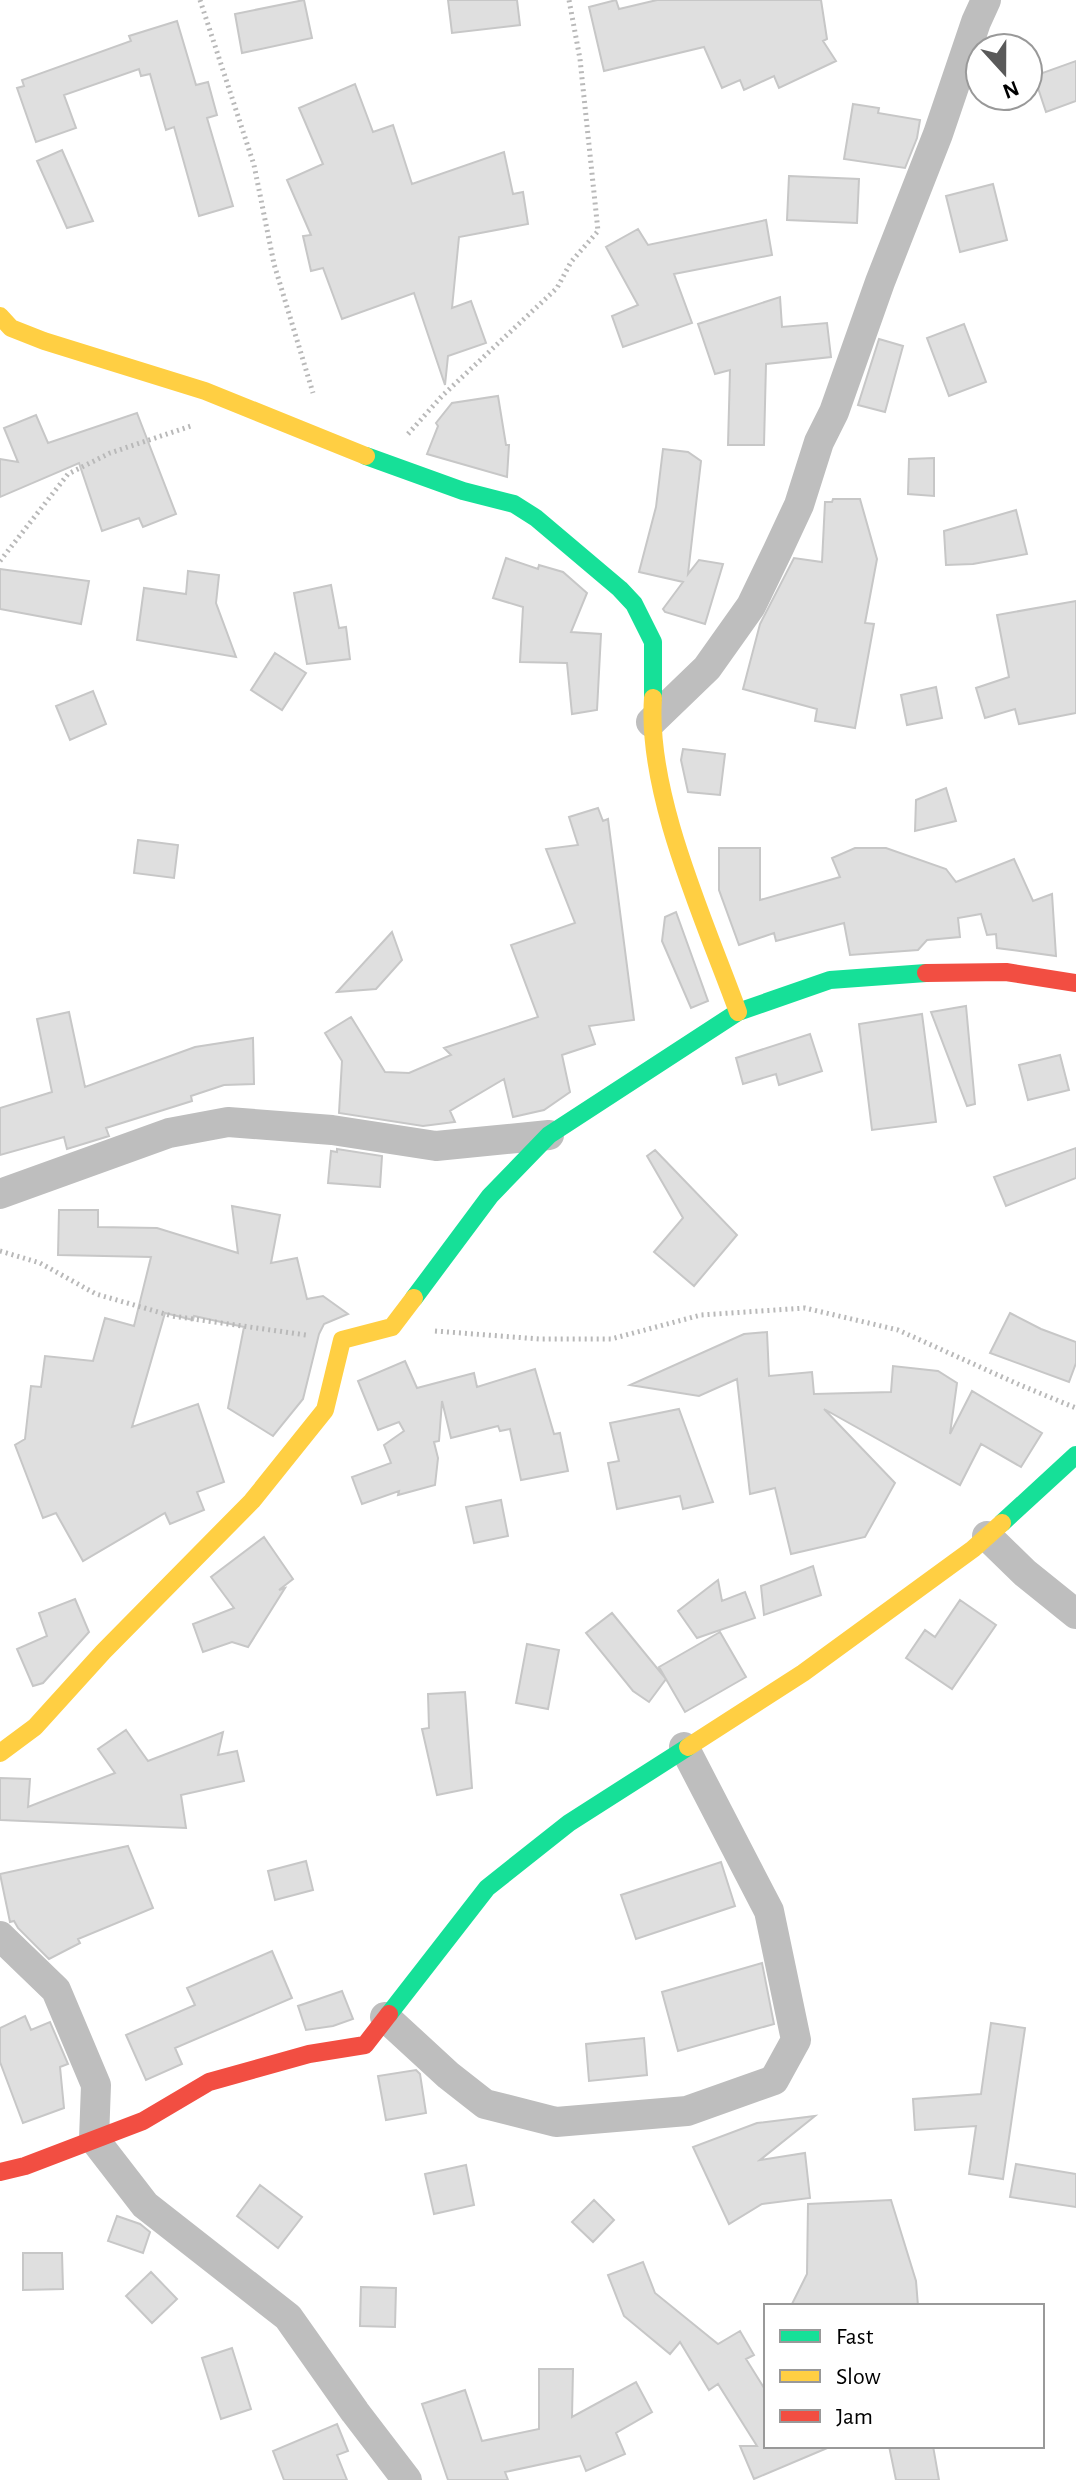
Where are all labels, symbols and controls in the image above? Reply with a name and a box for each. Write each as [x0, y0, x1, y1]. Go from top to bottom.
north arrow [964, 32, 1044, 112]
text: N [1000, 77, 1022, 103]
legend [764, 2304, 1044, 2448]
text: Fast [836, 2325, 874, 2349]
text: Slow [836, 2365, 881, 2389]
text: Jam [836, 2405, 873, 2429]

